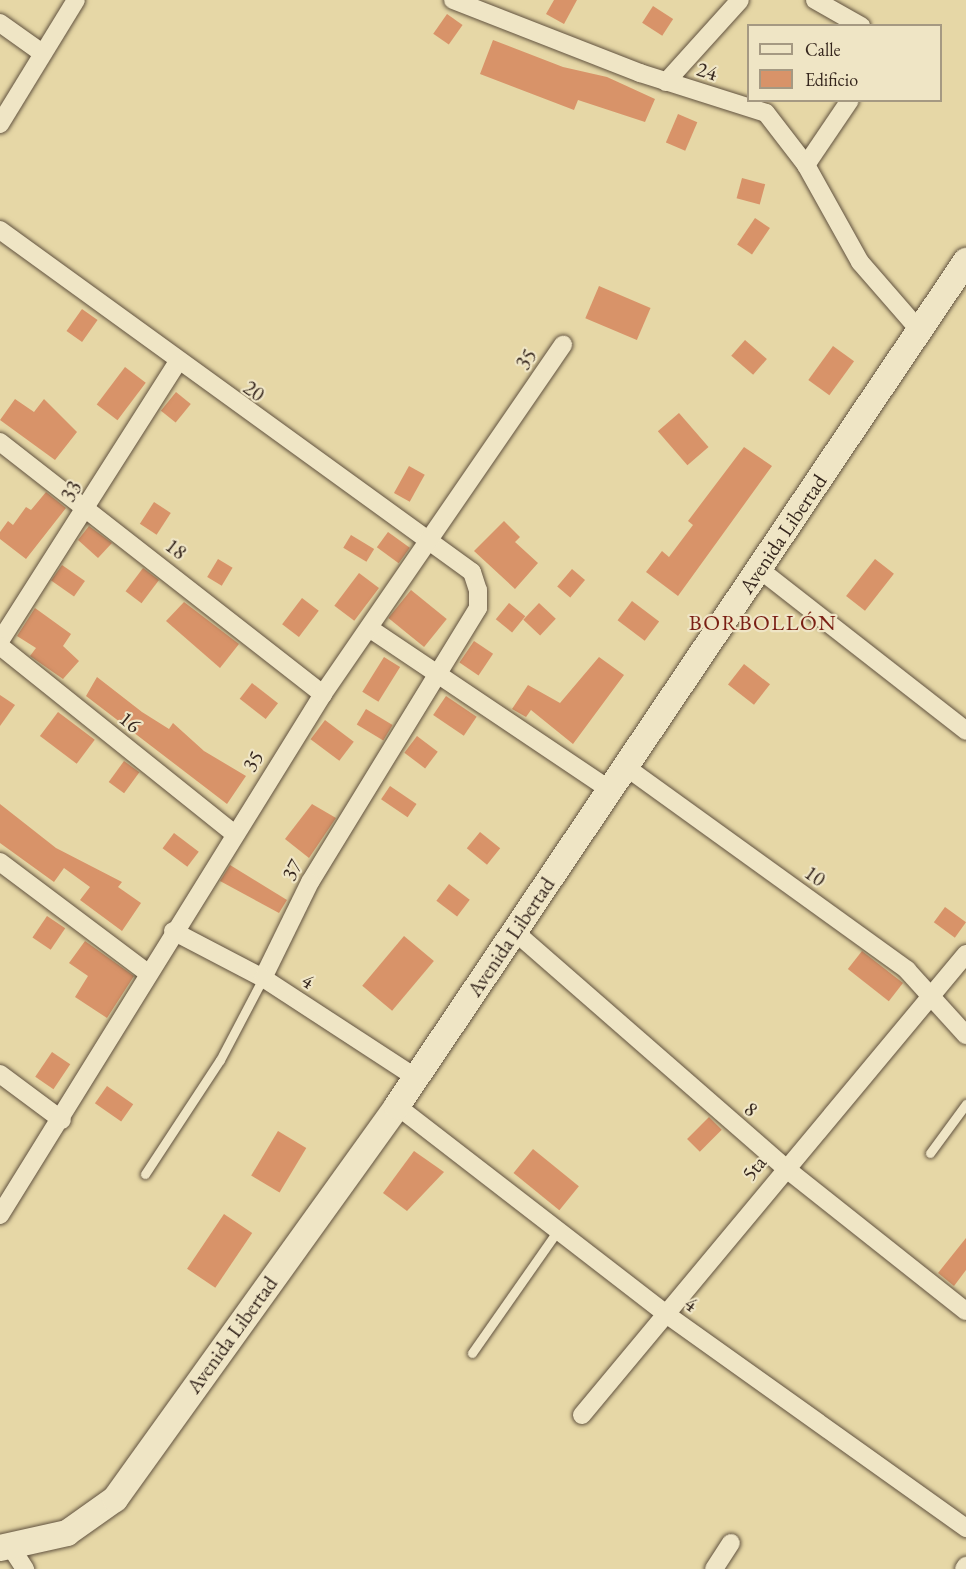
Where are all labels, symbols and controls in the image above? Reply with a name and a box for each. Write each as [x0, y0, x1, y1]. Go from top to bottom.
legend [747, 24, 942, 102]
text: Calle [805, 38, 841, 61]
street label: 24 [694, 56, 720, 86]
text: Edificio [805, 68, 858, 91]
street label: 35 [510, 344, 542, 374]
street label: 20 [238, 375, 270, 407]
street label: Avenida Libertad [734, 470, 832, 598]
street label: 33 [55, 476, 87, 506]
street label: 18 [160, 533, 192, 565]
district label: BORBOLLÓN [689, 610, 837, 636]
street label: 16 [114, 706, 146, 738]
street label: 35 [237, 746, 269, 776]
street label: 37 [276, 855, 308, 885]
street label: 10 [799, 860, 831, 892]
street label: Avenida Libertad [462, 873, 560, 1001]
street label: 4 [297, 968, 319, 994]
street label: 8 [739, 1096, 763, 1122]
street label: 5ta [736, 1150, 772, 1186]
street label: Avenida Libertad [181, 1272, 283, 1398]
street label: 4 [680, 1291, 702, 1317]

